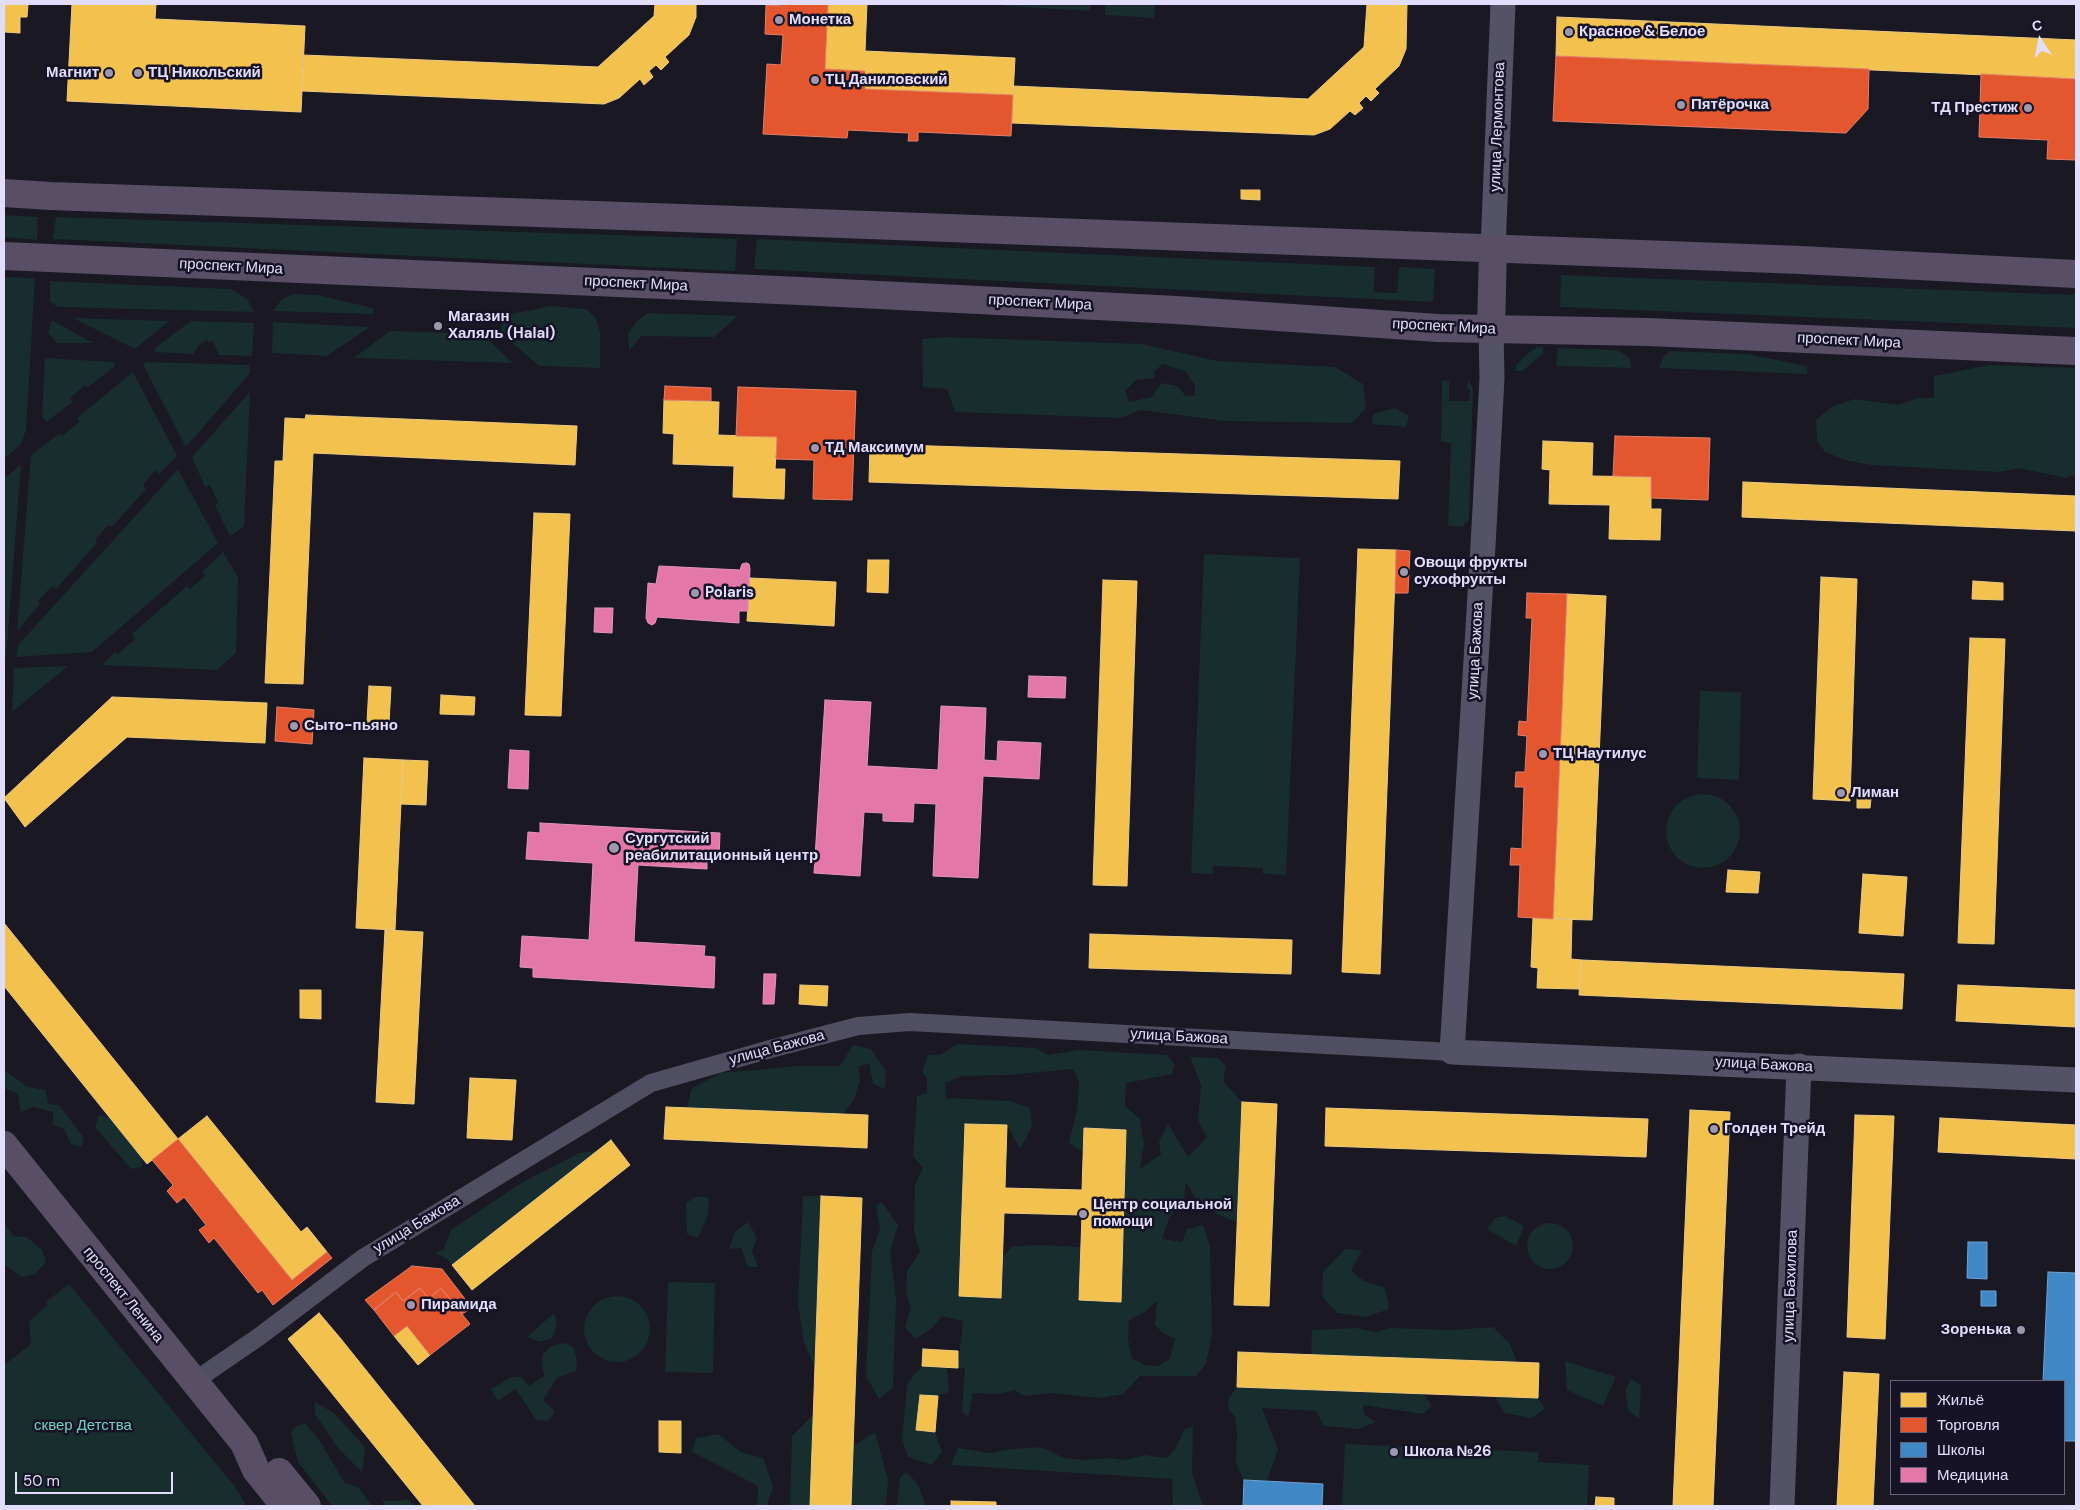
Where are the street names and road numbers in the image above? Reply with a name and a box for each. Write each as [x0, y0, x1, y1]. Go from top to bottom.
street label: улица Лермонтова [1487, 62, 1509, 192]
street label: проспект Мира [179, 255, 283, 279]
street label: проспект Мира [584, 272, 688, 296]
street label: проспект Мира [988, 291, 1092, 315]
street label: проспект Мира [1392, 315, 1496, 339]
street label: проспект Мира [1797, 329, 1901, 353]
street label: улица Бажова [1464, 602, 1488, 700]
street label: улица Бажова [1130, 1025, 1228, 1049]
street label: улица Бажова [727, 1027, 827, 1069]
street label: улица Бажова [1715, 1053, 1813, 1077]
street label: улица Бажова [370, 1192, 464, 1258]
street label: улица Бахилова [1780, 1229, 1802, 1343]
street label: проспект Ленина [79, 1244, 167, 1346]

